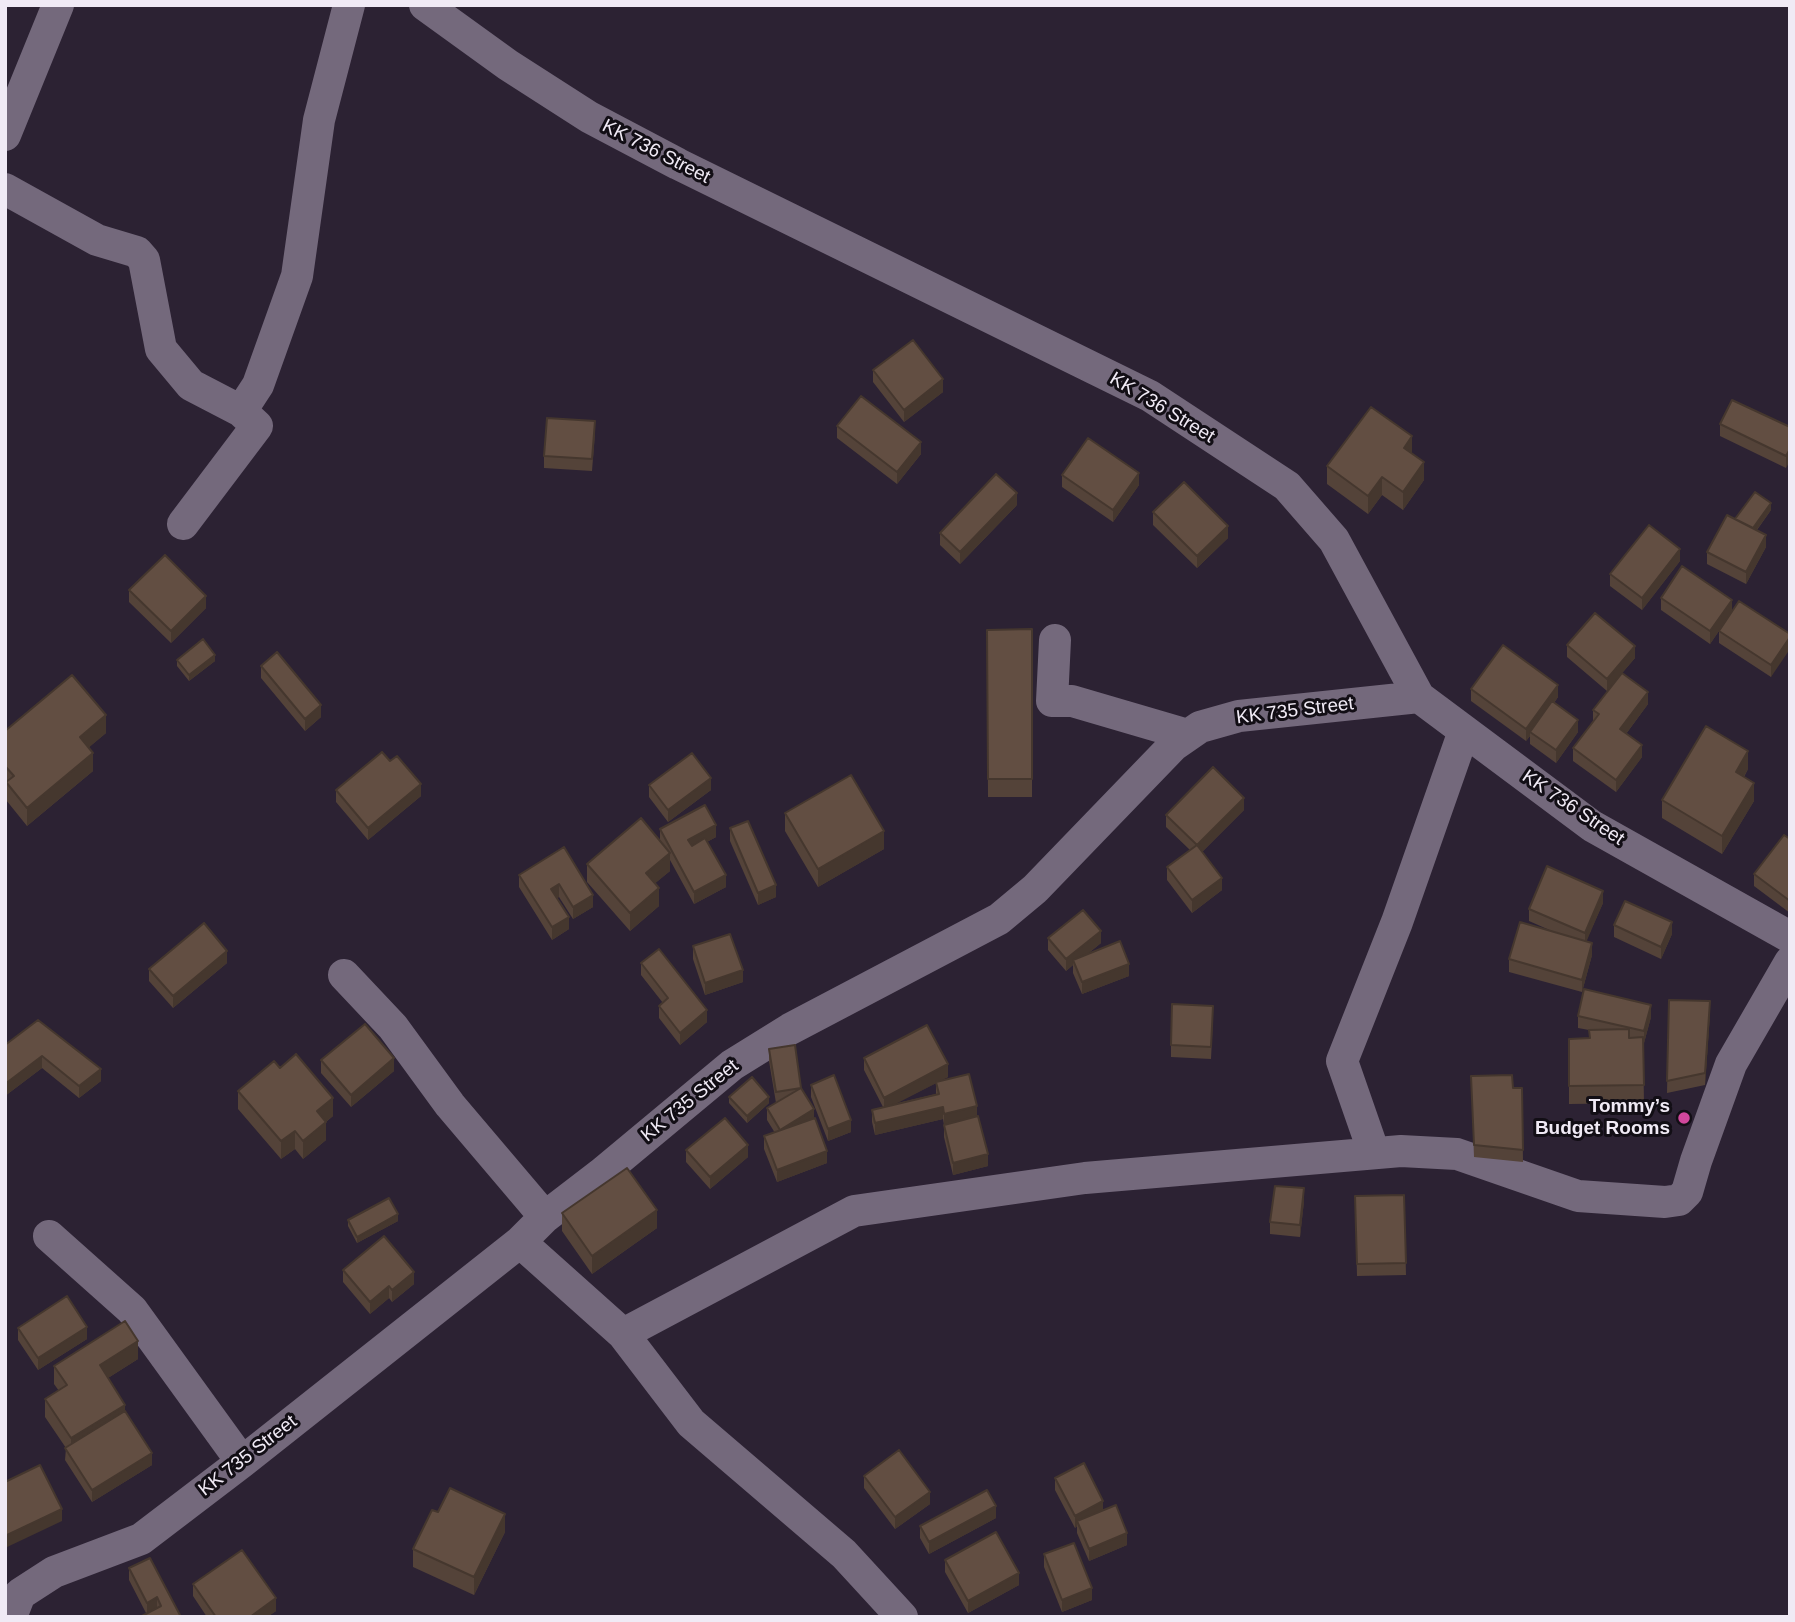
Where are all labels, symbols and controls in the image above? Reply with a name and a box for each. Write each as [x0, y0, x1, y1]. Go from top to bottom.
street label: KK 736 Street [598, 115, 714, 189]
street label: KK 736 Street [1105, 368, 1219, 448]
street label: KK 735 Street [1235, 692, 1355, 730]
street label: KK 736 Street [1518, 765, 1628, 851]
street label: KK 735 Street [637, 1055, 743, 1147]
place label: Tommy’s Budget Rooms [1535, 1096, 1670, 1140]
marker: Tommy’s Budget Rooms [1676, 1110, 1692, 1126]
street label: KK 735 Street [194, 1411, 302, 1501]

